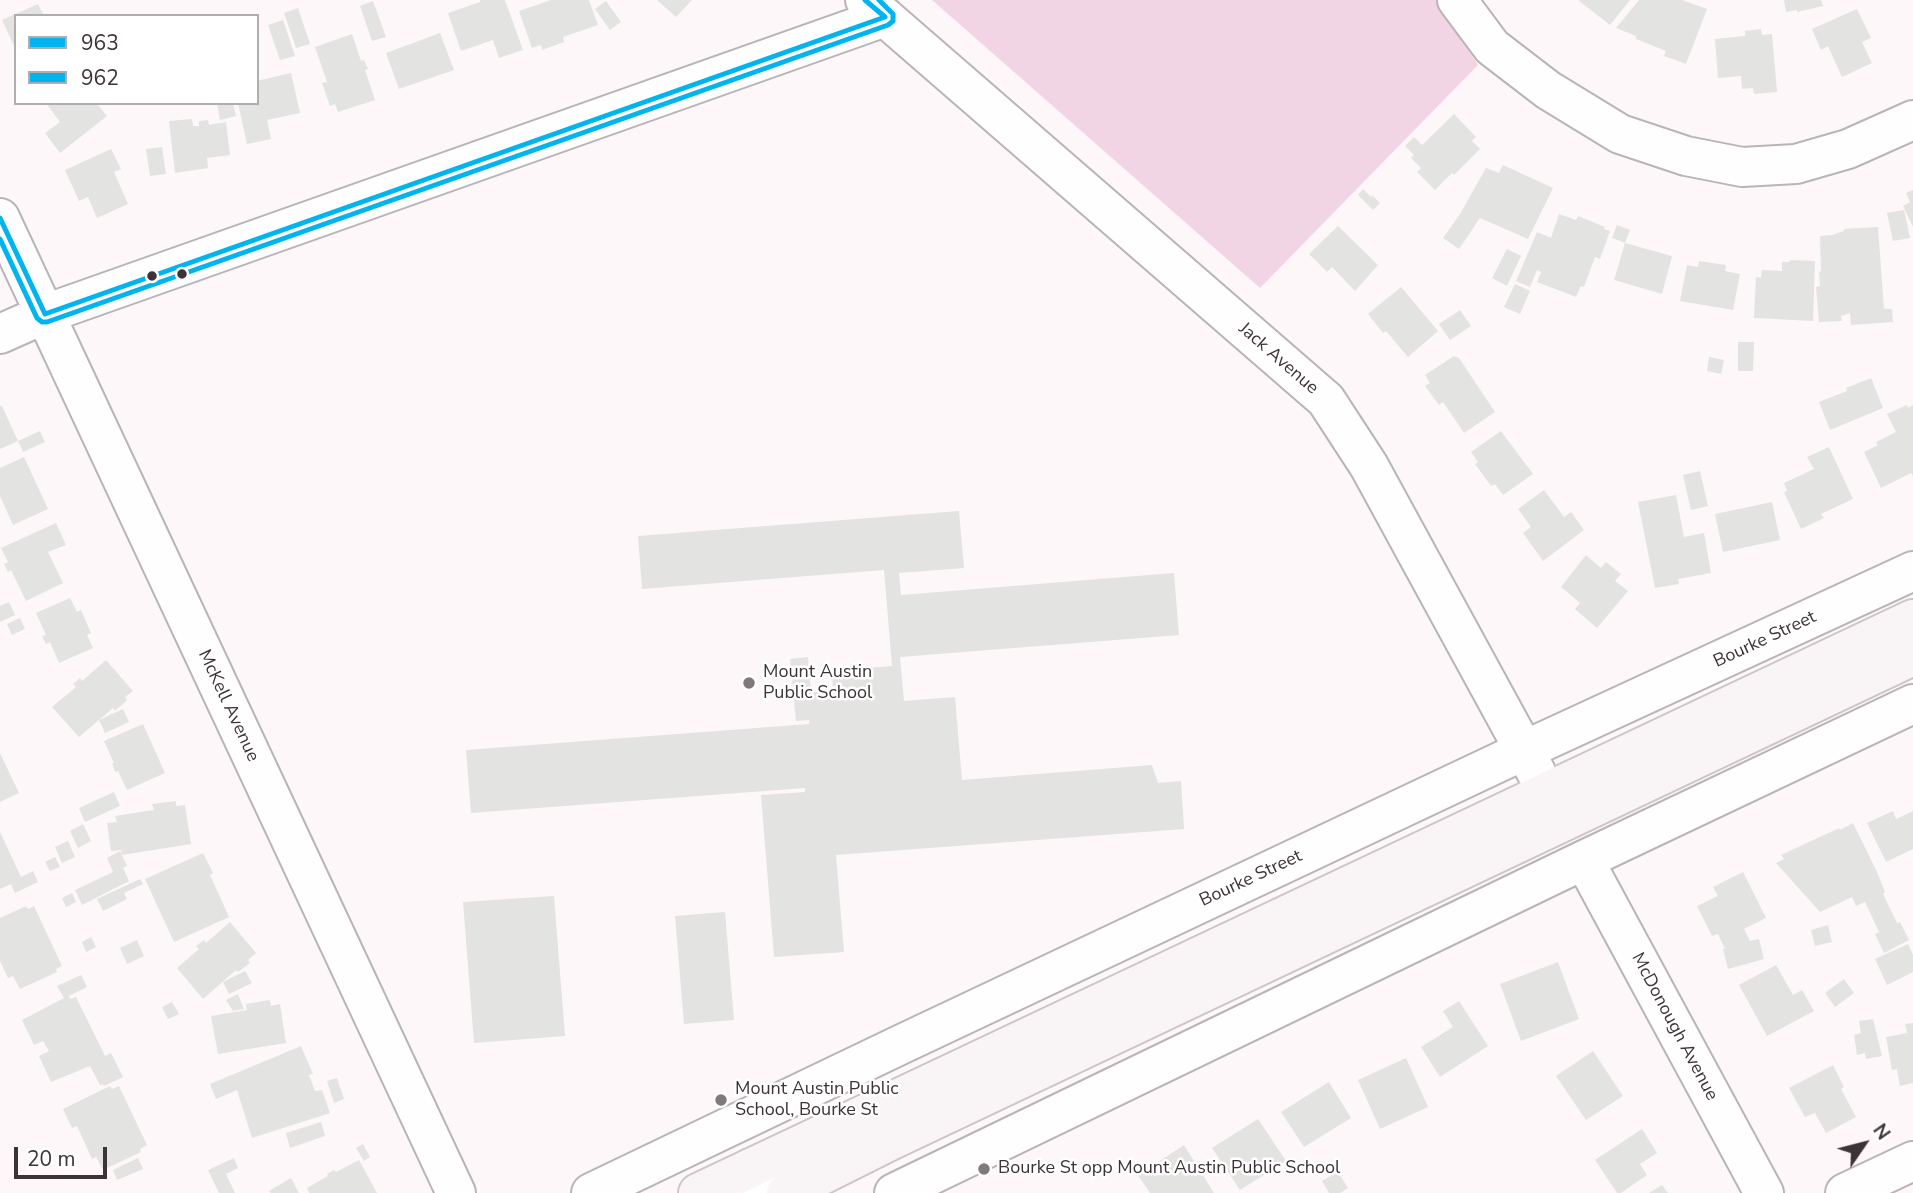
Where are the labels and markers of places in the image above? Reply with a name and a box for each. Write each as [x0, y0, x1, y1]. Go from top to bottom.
unlabelled marker [175, 267, 189, 281]
unlabelled marker [145, 269, 159, 283]
place label: Mount Austin Public School [763, 662, 872, 704]
marker: Mount Austin Public School [741, 675, 757, 691]
place label: Mount Austin Public School, Bourke St [735, 1079, 898, 1122]
marker: Mount Austin Public School, Bourke St [713, 1092, 729, 1108]
place label: Bourke St opp Mount Austin Public School [998, 1158, 1340, 1180]
marker: Bourke St opp Mount Austin Public School [976, 1161, 992, 1177]

